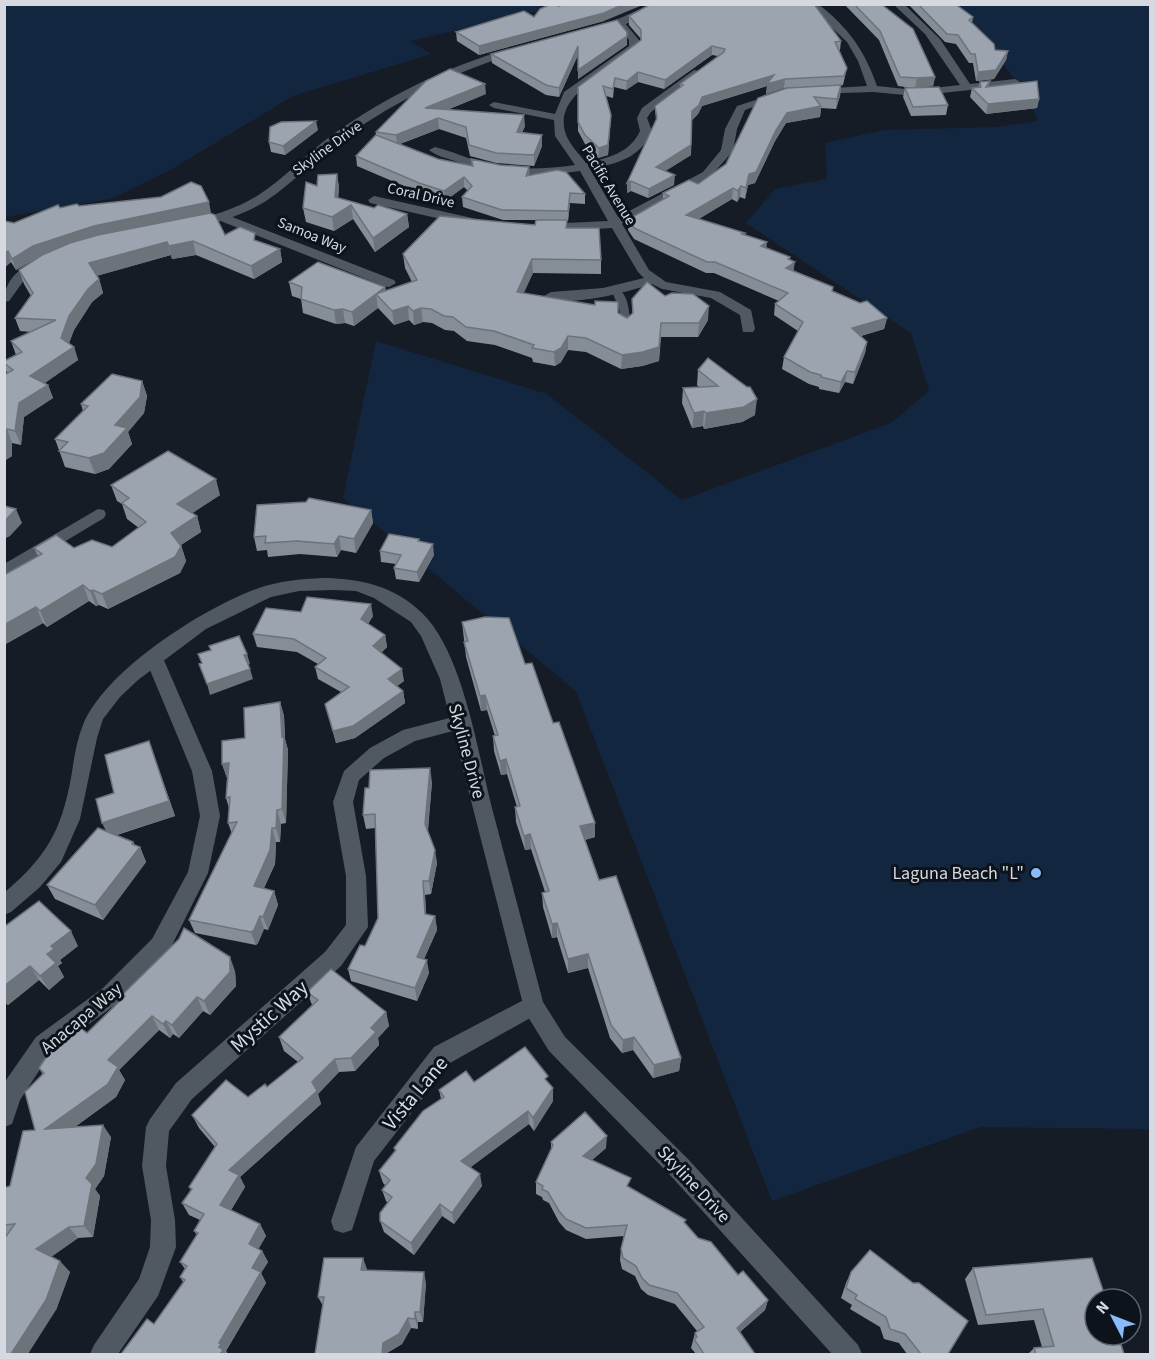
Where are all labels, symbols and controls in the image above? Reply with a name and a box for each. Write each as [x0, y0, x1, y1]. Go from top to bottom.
street label: Skyline Drive [288, 116, 366, 181]
street label: Pacific Avenue [576, 141, 641, 229]
street label: Coral Drive [385, 178, 457, 213]
street label: Samoa Way [274, 212, 349, 259]
street label: Skyline Drive [442, 701, 491, 801]
place label: Laguna Beach "L" [892, 861, 1024, 886]
marker: Laguna Beach "L" [1029, 866, 1043, 880]
street label: Mystic Way [223, 973, 315, 1059]
street label: Anacapa Way [35, 976, 128, 1060]
street label: Vista Lane [375, 1049, 455, 1137]
street label: Skyline Drive [651, 1140, 736, 1229]
north arrow [1083, 1287, 1143, 1347]
text: N [1091, 1296, 1114, 1319]

